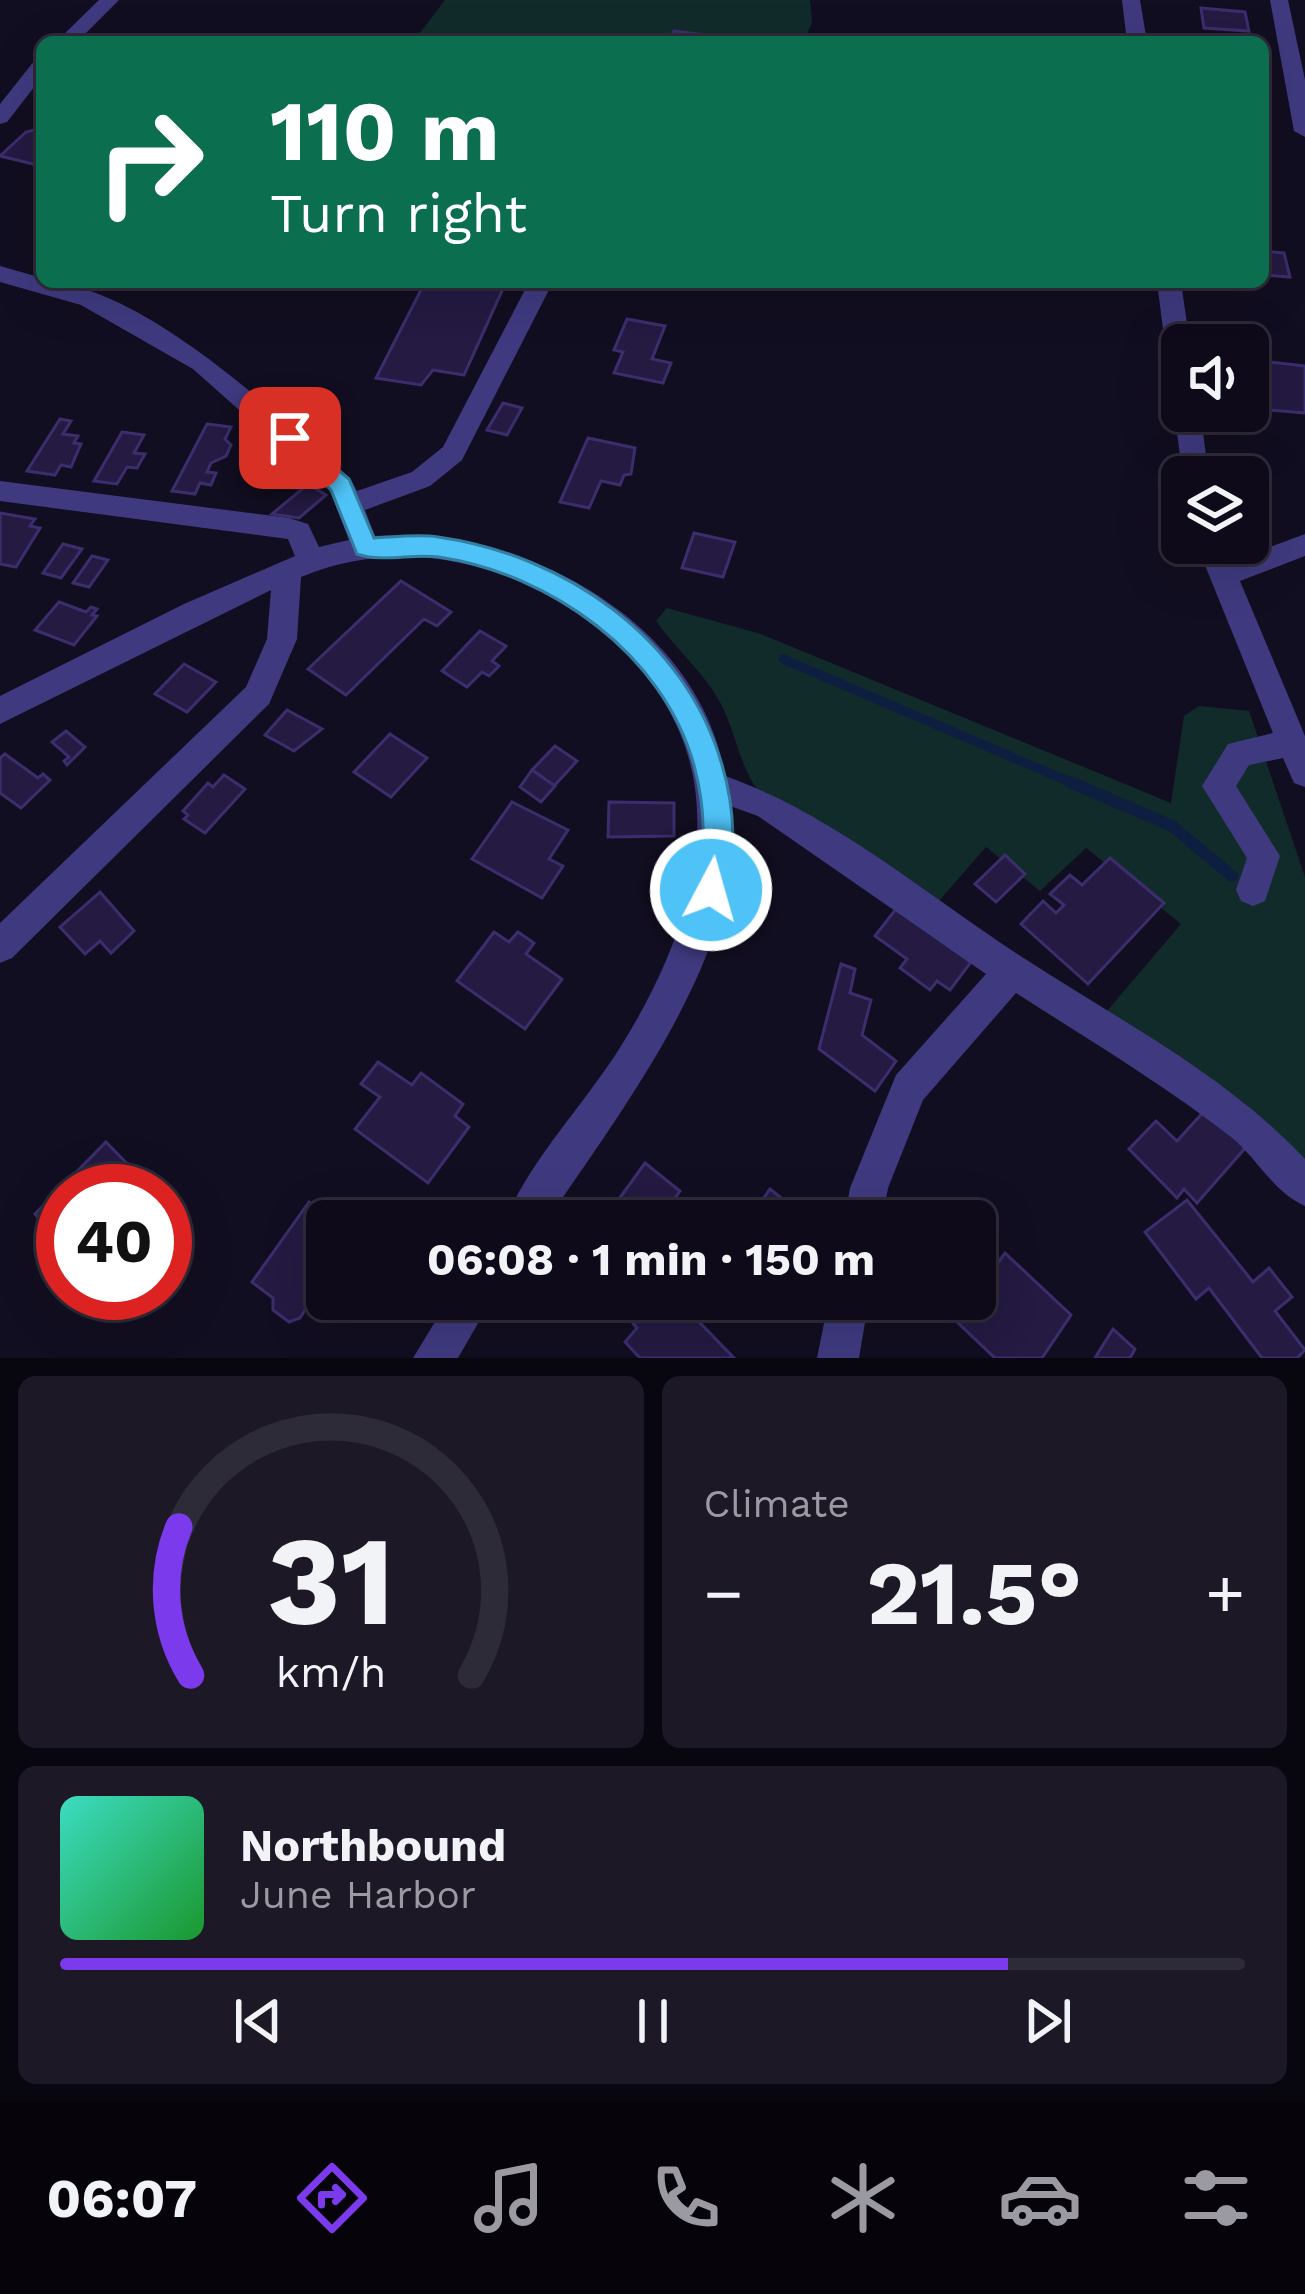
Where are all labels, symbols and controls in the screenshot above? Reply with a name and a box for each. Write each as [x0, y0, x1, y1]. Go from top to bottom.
text: 110 m [270, 82, 500, 180]
icon: right [72, 84, 228, 240]
text: Turn right [270, 182, 527, 245]
map controls [1161, 324, 1269, 564]
button: sound [1161, 324, 1269, 432]
pin [239, 387, 341, 489]
icon: arrive [257, 405, 323, 471]
button: layers [1161, 456, 1269, 564]
position arrow [648, 827, 774, 953]
speed limit sign: 40 [36, 1164, 192, 1320]
text: 06:08 · 1 min · 150 m [427, 1233, 875, 1286]
text: Climate [704, 1481, 850, 1526]
text: 31 [267, 1508, 395, 1654]
text: 21.5° [866, 1540, 1082, 1646]
text: − [704, 1555, 743, 1632]
text: + [1205, 1555, 1245, 1632]
text: km/h [275, 1647, 386, 1697]
text: Northbound [240, 1819, 506, 1872]
text: June Harbor [240, 1872, 476, 1917]
icon: previous [225, 1988, 291, 2054]
icon: pause [620, 1988, 686, 2054]
icon: next [1015, 1988, 1081, 2054]
icon: directions [290, 2156, 374, 2240]
icon: music [467, 2156, 551, 2240]
icon: phone [644, 2156, 728, 2240]
icon: climate [821, 2156, 905, 2240]
icon: car [998, 2156, 1082, 2240]
icon: filters [1174, 2156, 1258, 2240]
text: 06:07 [46, 2167, 197, 2230]

